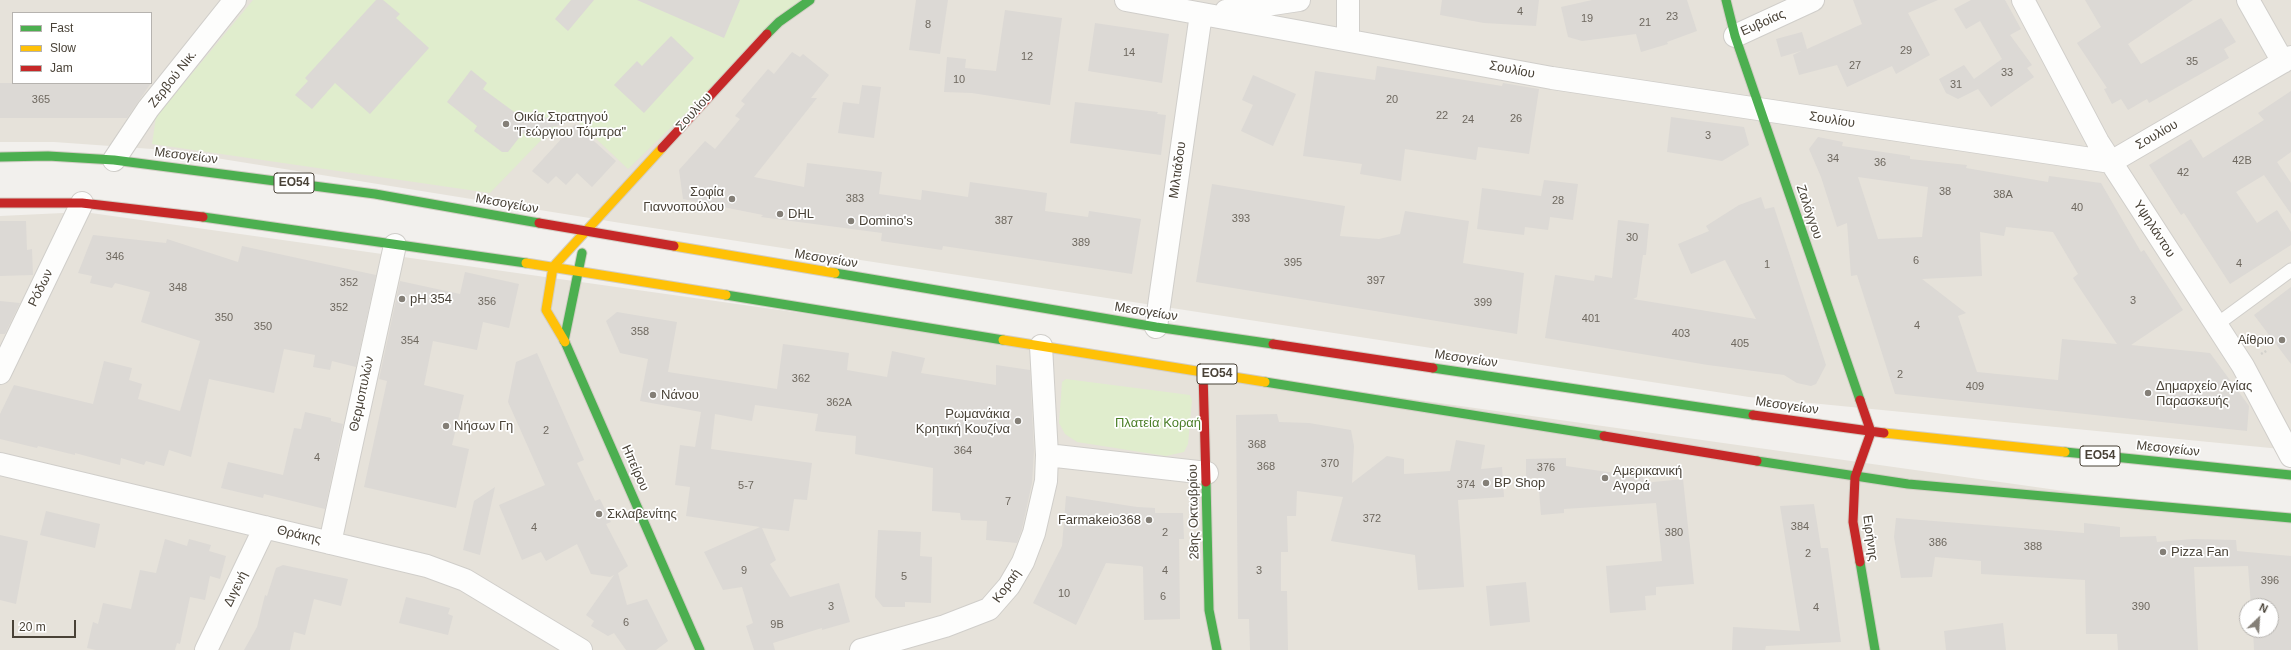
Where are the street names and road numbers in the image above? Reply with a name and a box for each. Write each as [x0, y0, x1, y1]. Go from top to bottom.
street label: Ευβοίας [1738, 6, 1788, 40]
street label: Ζερβού Νικ. [146, 47, 200, 111]
street label: Σουλίου [1488, 58, 1536, 82]
street label: Σουλίου [673, 90, 715, 134]
street label: Σουλίου [1808, 109, 1856, 131]
street label: Σουλίου [2133, 117, 2181, 153]
street label: Μιλτιάδου [1166, 141, 1190, 199]
street label: Μεσογείων [153, 144, 219, 168]
road number: ΕΟ54 [274, 173, 314, 193]
street label: Ζαλόγγου [1792, 183, 1826, 241]
street label: Μεσογείων [474, 191, 540, 217]
street label: Υψηλάντου [2130, 198, 2178, 260]
street label: Μεσογείων [793, 246, 859, 272]
street label: Ρόδων [25, 267, 57, 309]
street label: Μεσογείων [1113, 299, 1179, 325]
street label: Μεσογείων [1433, 347, 1499, 371]
street label: Θερμοπυλών [346, 355, 378, 433]
road number: ΕΟ54 [1197, 364, 1237, 384]
street label: Μεσογείων [1754, 394, 1820, 418]
street label: Μεσογείων [2136, 438, 2200, 460]
street label: Ηπείρου [618, 443, 652, 493]
road number: ΕΟ54 [2080, 446, 2120, 466]
street label: 28ης Οκτωβρίου [1185, 464, 1203, 560]
street label: Ειρήνης [1859, 514, 1881, 562]
street label: Θράκης [275, 522, 323, 548]
street label: Κοραή [990, 566, 1024, 606]
street label: Διγενή [221, 569, 251, 609]

